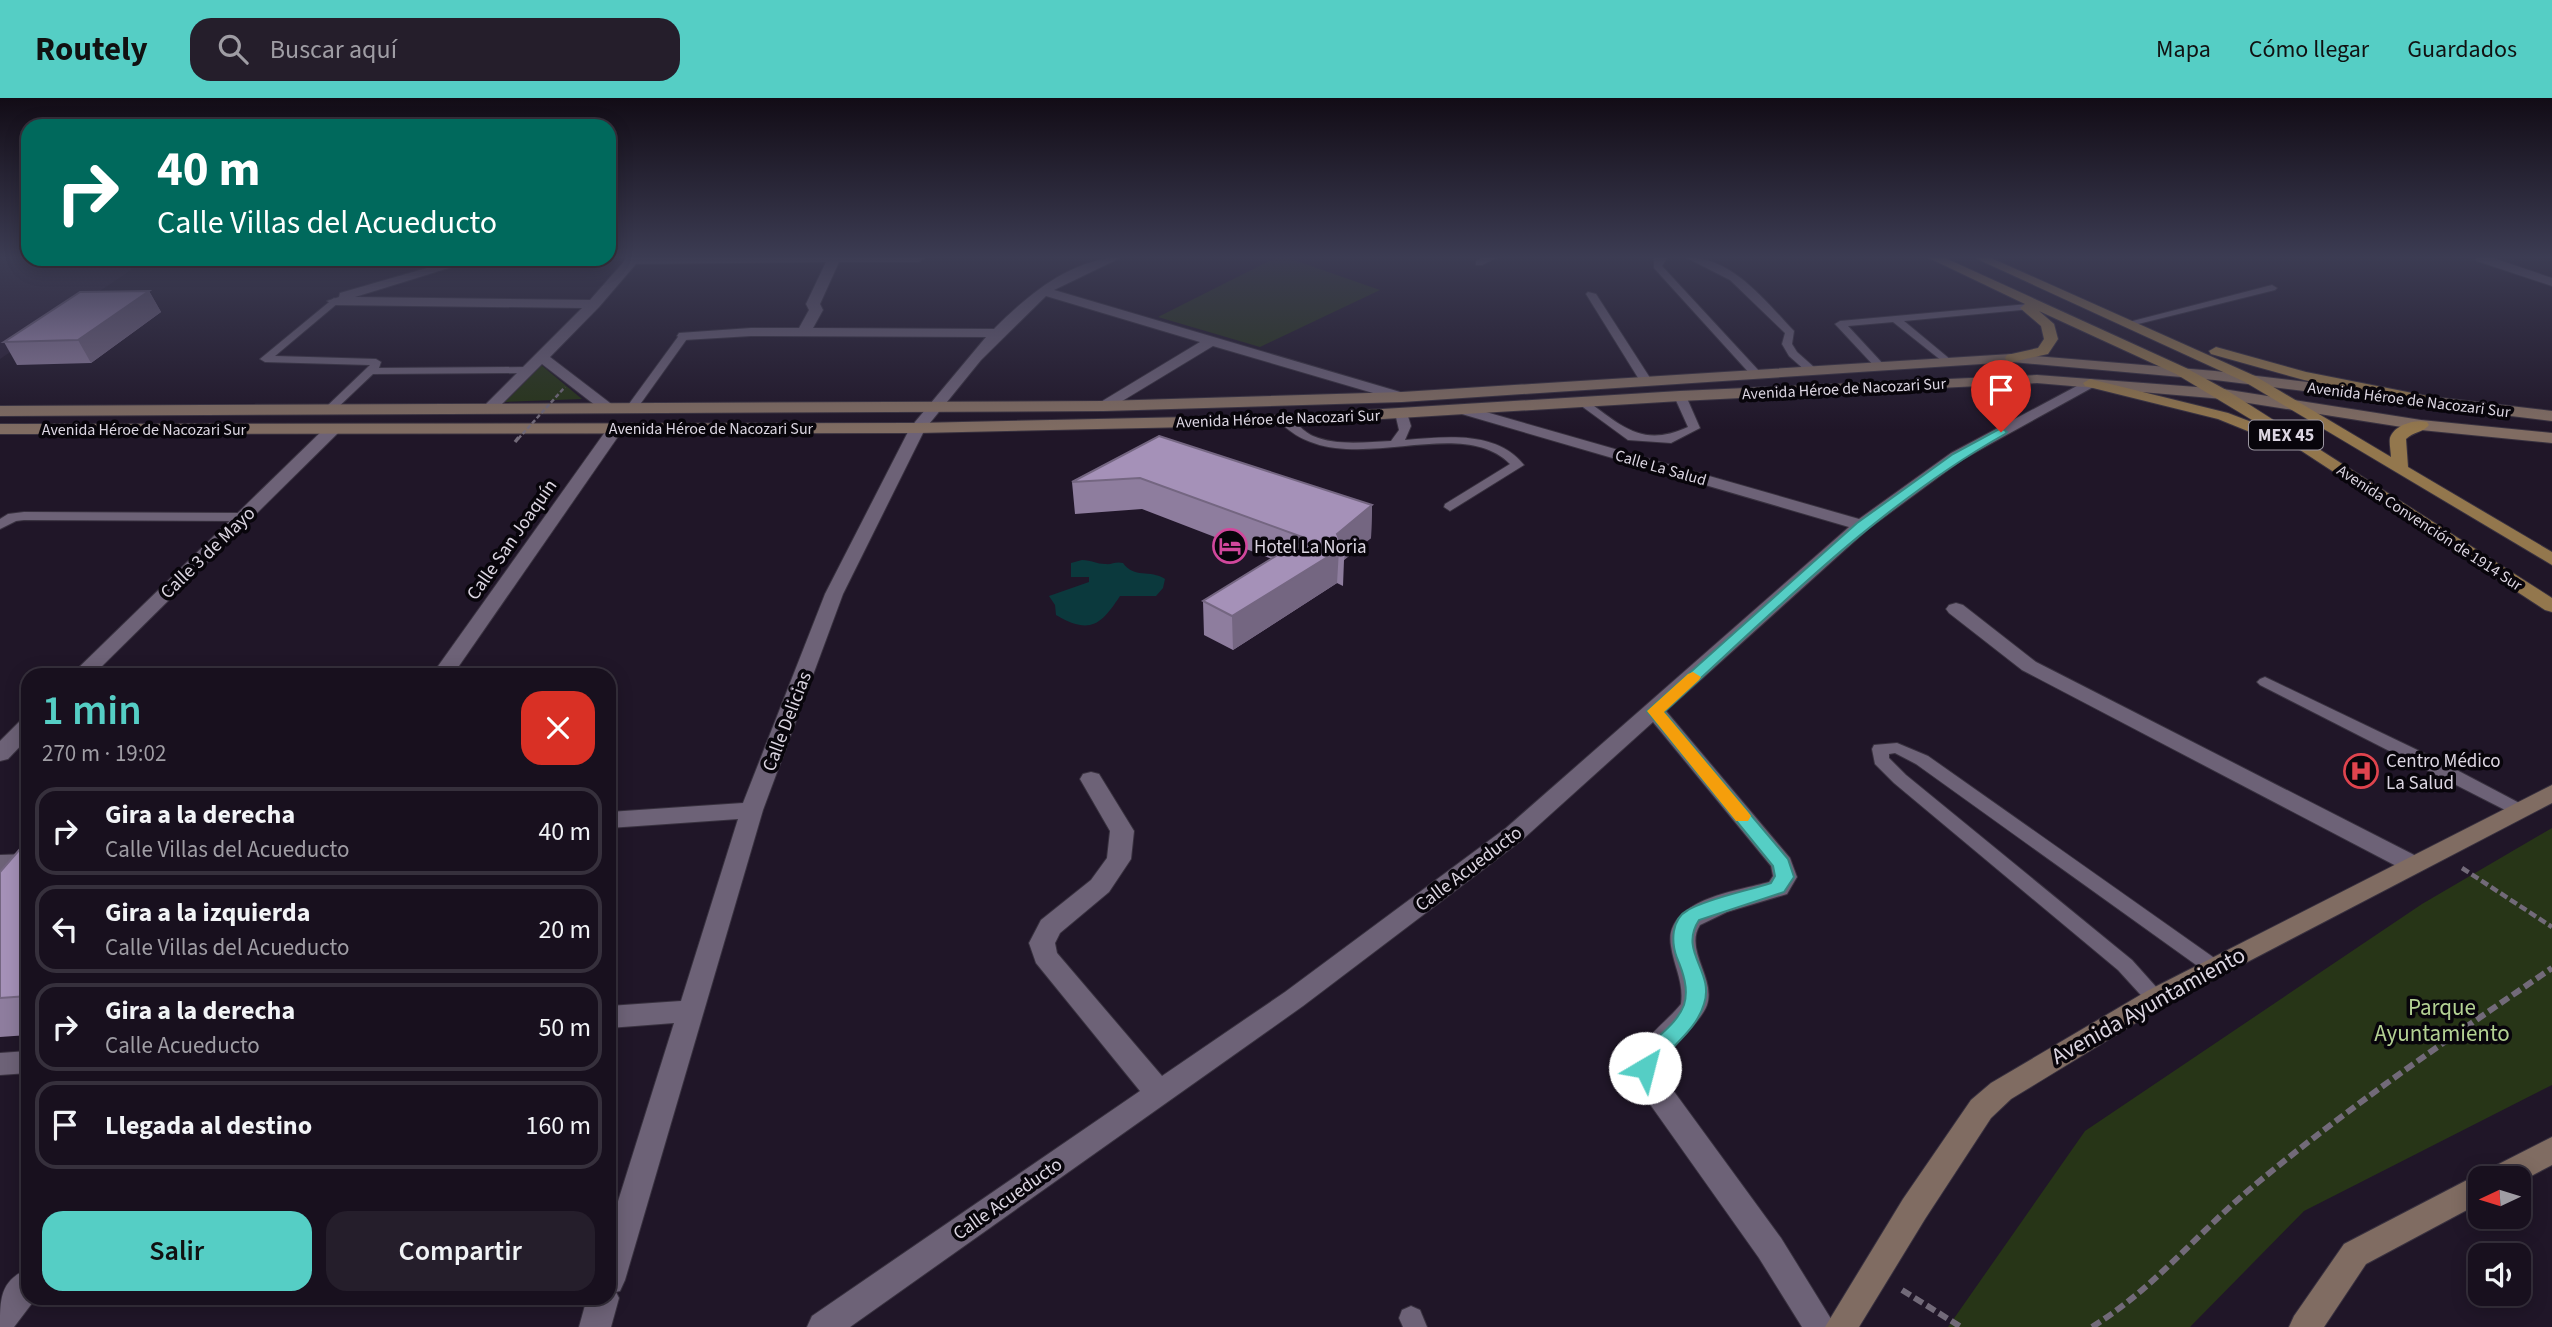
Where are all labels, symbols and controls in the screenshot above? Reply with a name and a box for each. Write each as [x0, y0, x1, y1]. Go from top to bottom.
search box [190, 18, 680, 81]
text: Routely [35, 26, 148, 73]
icon: search [214, 30, 252, 68]
text: Buscar aquí [270, 31, 397, 68]
text: Mapa [2156, 32, 2211, 67]
text: Cómo llegar [2249, 32, 2369, 67]
text: Guardados [2407, 32, 2517, 67]
text: 40 m [157, 135, 261, 205]
icon: right [42, 147, 133, 238]
text: Calle Villas del Acueducto [157, 200, 497, 246]
pin [1971, 360, 2031, 432]
icon: arrive [1982, 371, 2020, 409]
street label: Avenida Héroe de Nacozari Sur [1741, 373, 1947, 405]
street label: Avenida Héroe de Nacozari Sur [2306, 377, 2512, 423]
street label: Avenida Héroe de Nacozari Sur [1176, 404, 1381, 434]
street label: Avenida Héroe de Nacozari Sur [609, 418, 814, 440]
street label: Avenida Héroe de Nacozari Sur [42, 419, 247, 441]
road number: MEX 45 [2249, 421, 2323, 450]
street label: Calle La Salud [1613, 444, 1709, 491]
street label: Avenida Convención de 1914 Sur [2332, 459, 2527, 596]
street label: Calle San Joaquín [460, 474, 564, 606]
street label: Calle 3 de Mayo [154, 501, 262, 605]
hotel icon: Hotel La Noria [1211, 527, 1249, 565]
place label: Hotel La Noria [1254, 534, 1367, 561]
street label: Calle Delicias [756, 668, 819, 775]
text: 1 min [42, 681, 142, 741]
button: close [521, 691, 595, 765]
text: 270 m · 19:02 [42, 737, 166, 770]
place label: Centro Médico La Salud [2386, 748, 2501, 797]
hospital icon: Centro Médico La Salud [2342, 752, 2380, 790]
text: Gira a la derecha [105, 796, 295, 833]
icon: right [46, 812, 84, 850]
text: 40 m [538, 813, 591, 850]
street label: Calle Acueducto [1410, 820, 1528, 918]
text: Calle Villas del Acueducto [105, 833, 350, 866]
text: Gira a la izquierda [105, 894, 310, 931]
icon: left [46, 910, 84, 948]
text: 20 m [538, 911, 591, 948]
text: Calle Villas del Acueducto [105, 931, 350, 964]
street label: Avenida Ayuntamiento [2045, 938, 2251, 1073]
park label: Parque Ayuntamiento [2374, 991, 2510, 1050]
text: Gira a la derecha [105, 992, 295, 1029]
icon: right [46, 1008, 84, 1046]
text: 50 m [538, 1009, 591, 1046]
text: Calle Acueducto [105, 1029, 260, 1062]
position arrow [1608, 1031, 1682, 1105]
icon: arrive [46, 1106, 84, 1144]
text: Llegada al destino [105, 1107, 312, 1144]
text: 160 m [525, 1107, 591, 1144]
street label: Calle Acueducto [948, 1151, 1068, 1247]
north arrow [2468, 1166, 2530, 1228]
map controls [2468, 1166, 2531, 1306]
button: Salir [42, 1211, 312, 1291]
button: Compartir [326, 1211, 595, 1291]
button: sound [2468, 1243, 2531, 1306]

